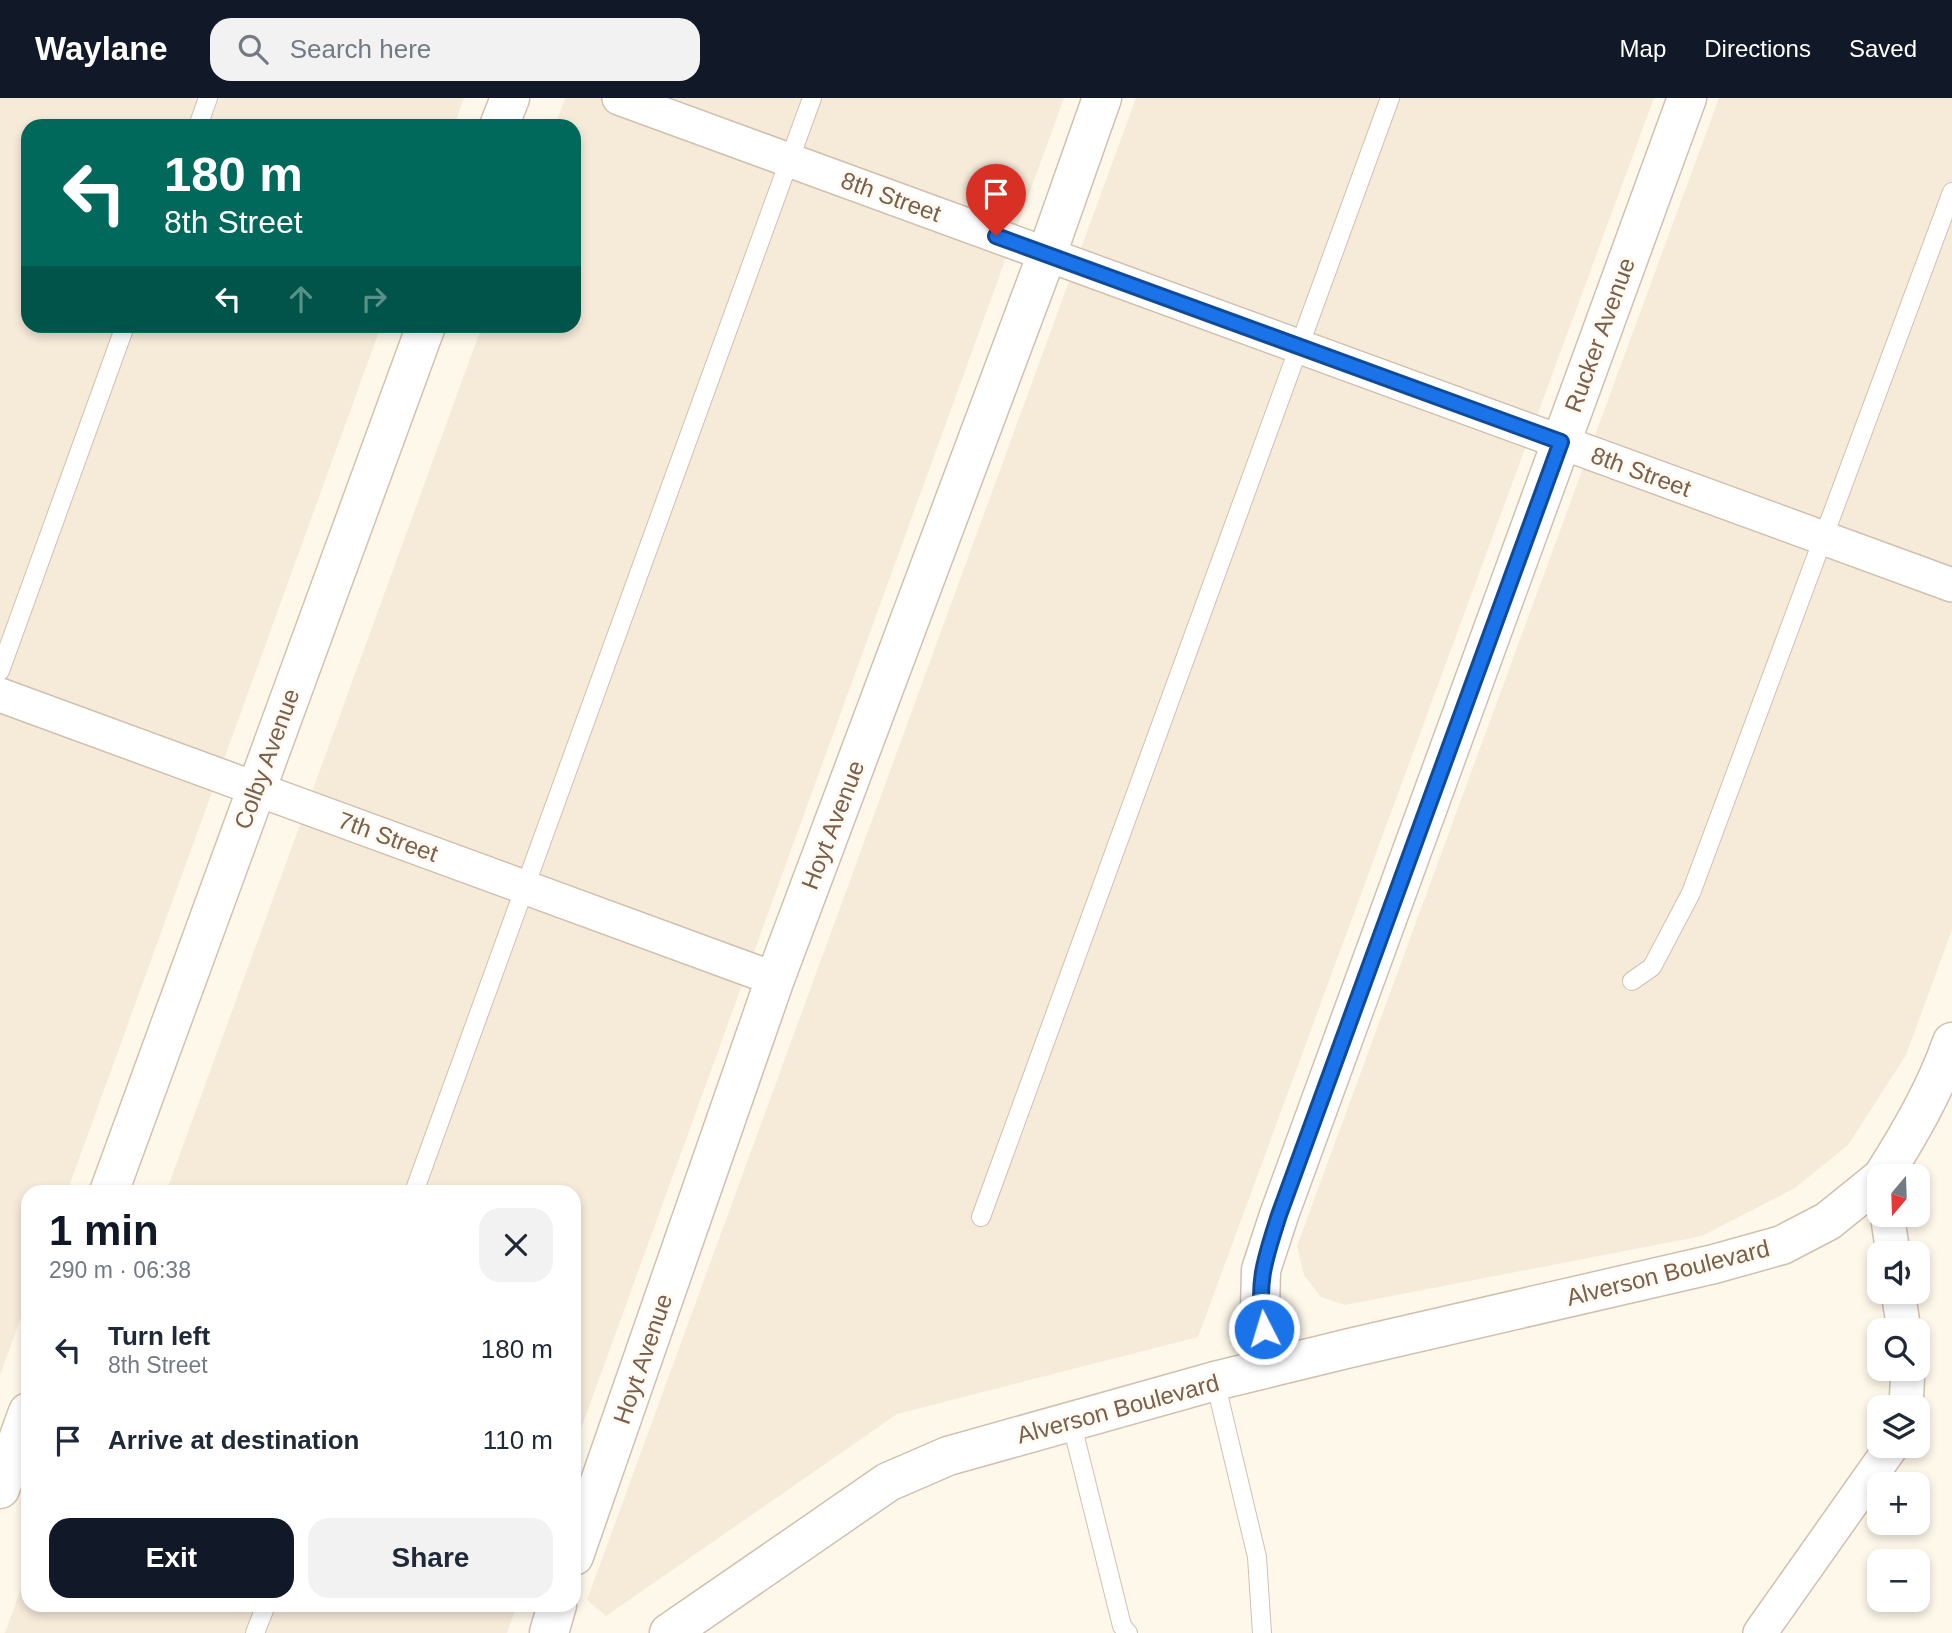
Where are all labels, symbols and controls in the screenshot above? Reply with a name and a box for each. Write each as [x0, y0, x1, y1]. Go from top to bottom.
search box [210, 18, 700, 81]
text: Waylane [35, 30, 168, 67]
icon: search [234, 30, 272, 68]
text: Search here [290, 34, 431, 64]
text: Map [1620, 35, 1666, 62]
text: Directions [1704, 35, 1811, 62]
text: Saved [1849, 35, 1917, 62]
icon: left [49, 147, 140, 238]
text: 180 m [164, 147, 303, 201]
pin [966, 164, 1026, 236]
street label: 8th Street [838, 166, 945, 227]
icon: arrive [977, 175, 1015, 213]
text: 8th Street [164, 204, 303, 240]
street label: Rucker Avenue [1559, 254, 1640, 416]
icon: left [209, 280, 247, 318]
icon: ahead [282, 280, 320, 318]
icon: right [355, 280, 393, 318]
street label: 8th Street [1588, 441, 1695, 502]
street label: Colby Avenue [229, 685, 304, 833]
street label: Hoyt Avenue [796, 757, 869, 893]
street label: 7th Street [335, 806, 442, 867]
north arrow [1867, 1164, 1930, 1227]
map controls [1867, 1164, 1930, 1612]
text: 1 min [49, 1207, 159, 1254]
button: close [479, 1208, 553, 1282]
street label: Alverson Boulevard [1564, 1234, 1772, 1311]
button: sound [1867, 1241, 1930, 1304]
text: 290 m · 06:38 [49, 1257, 191, 1283]
street label: Hoyt Avenue [608, 1290, 677, 1427]
position arrow [1227, 1292, 1301, 1366]
button: search [1867, 1318, 1930, 1381]
text: Turn left [108, 1321, 210, 1351]
icon: left [49, 1331, 87, 1369]
text: 180 m [481, 1334, 553, 1364]
text: 8th Street [108, 1352, 208, 1378]
street label: Alverson Boulevard [1014, 1369, 1222, 1448]
button: layers [1867, 1395, 1930, 1458]
icon: arrive [49, 1422, 87, 1460]
text: Arrive at destination [108, 1425, 359, 1455]
text: 110 m [483, 1425, 553, 1455]
button: + [1867, 1472, 1930, 1535]
button: Exit [49, 1518, 294, 1598]
button: Share [308, 1518, 553, 1598]
button: − [1867, 1549, 1930, 1612]

